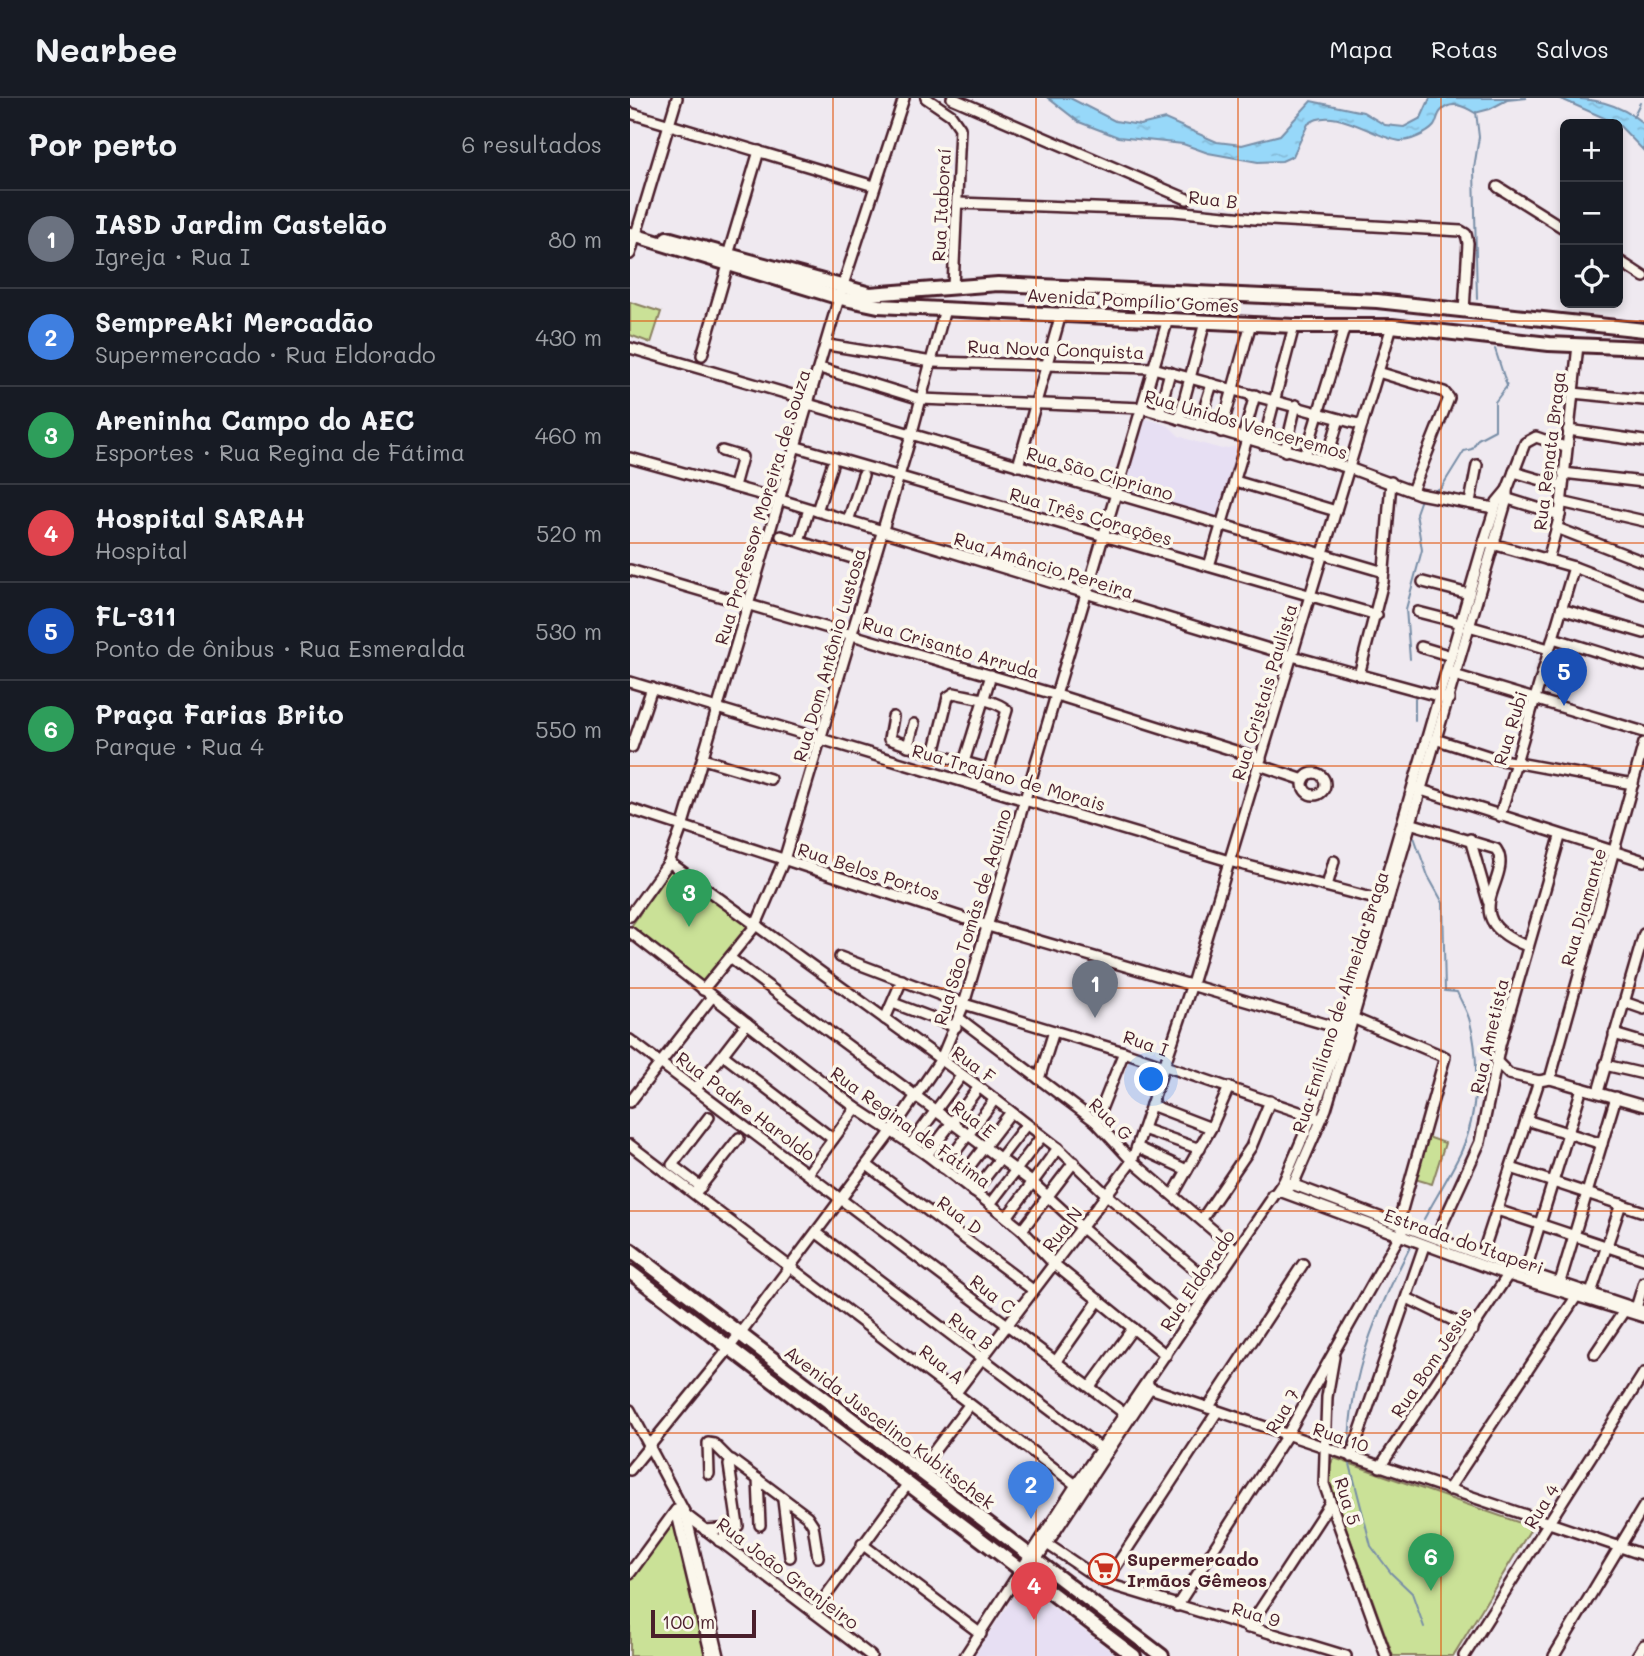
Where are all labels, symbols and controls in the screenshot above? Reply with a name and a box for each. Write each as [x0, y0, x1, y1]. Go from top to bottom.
text: Nearbee [35, 27, 178, 70]
text: Mapa [1329, 33, 1393, 64]
text: Rotas [1431, 33, 1498, 64]
text: Salvos [1536, 33, 1609, 64]
map controls [1560, 119, 1623, 308]
button: + [1560, 119, 1623, 182]
text: Por perto [28, 124, 177, 164]
text: 6 resultados [462, 129, 602, 159]
street label: Rua Itaboraí [926, 148, 956, 262]
button: − [1560, 182, 1623, 245]
street label: Rua B [1187, 184, 1239, 214]
text: IASD Jardim Castelão [95, 207, 387, 241]
text: 1 [46, 224, 56, 254]
text: 80 m [548, 224, 602, 254]
text: Igreja · Rua I [95, 241, 250, 271]
button: locate [1560, 245, 1623, 308]
street label: Avenida Pompílio Gomes [1026, 282, 1240, 318]
text: SempreAki Mercadão [95, 305, 373, 339]
text: 2 [45, 322, 57, 352]
text: 430 m [535, 322, 602, 352]
street label: Rua Nova Conquista [967, 334, 1145, 364]
text: Supermercado · Rua Eldorado [95, 339, 436, 369]
street label: Rua Professor Moreira de Souza [709, 366, 815, 648]
street label: Rua Renata Braga [1527, 370, 1571, 532]
street label: Rua Unidos Venceremos [1141, 383, 1351, 465]
text: Areninha Campo do AEC [95, 403, 414, 437]
text: 3 [44, 420, 58, 450]
text: 460 m [535, 420, 602, 450]
text: Esportes · Rua Regina de Fátima [95, 437, 465, 467]
street label: Rua São Cipriano [1024, 441, 1177, 506]
street label: Rua Três Corações [1007, 481, 1175, 551]
text: Hospital SARAH [95, 501, 305, 535]
text: 4 [44, 518, 58, 548]
text: 520 m [536, 518, 602, 548]
street label: Rua Amâncio Pereira [951, 526, 1137, 604]
text: Hospital [95, 535, 188, 565]
street label: Rua Dom Antônio Lustosa [787, 545, 871, 765]
text: FL-311 [95, 599, 176, 633]
street label: Rua Cristais Paulista [1226, 601, 1302, 783]
street label: Rua Crisanto Arruda [860, 610, 1042, 684]
text: 5 [44, 616, 58, 646]
text: 530 m [535, 616, 602, 646]
text: Ponto de ônibus · Rua Esmeralda [95, 633, 466, 663]
pin: 5 [1541, 648, 1587, 706]
street label: Rua Rubi [1487, 688, 1533, 768]
text: Praça Farias Brito [95, 697, 344, 731]
text: 6 [44, 714, 58, 744]
text: 550 m [535, 714, 602, 744]
text: Parque · Rua 4 [95, 731, 264, 761]
street label: Rua Trajano de Morais [909, 738, 1109, 816]
street label: Rua São Tomás de Aquino [928, 805, 1016, 1028]
street label: Rua Belos Portos [795, 837, 943, 905]
street label: Rua Diamante [1555, 845, 1611, 969]
street label: Rua Emíliano de Almeida Braga [1286, 868, 1394, 1136]
pin: 3 [666, 869, 712, 927]
pin: 1 [1072, 960, 1118, 1018]
street label: Rua Ametista [1464, 976, 1514, 1096]
street label: Rua I [1120, 1024, 1172, 1062]
street label: Rua F [947, 1040, 1001, 1088]
street label: Rua Padre Haroldo [672, 1046, 821, 1166]
street label: Rua Regina de Fátima [826, 1061, 996, 1193]
your location [1134, 1062, 1168, 1096]
street label: Rua G [1084, 1092, 1138, 1146]
street label: Rua E [947, 1095, 1001, 1143]
street label: Rua D [933, 1190, 987, 1240]
street label: Rua N [1036, 1201, 1088, 1257]
street label: Estrada do Itaperi [1381, 1202, 1547, 1280]
street label: Rua Eldorado [1154, 1224, 1240, 1335]
street label: Rua C [965, 1269, 1021, 1319]
street label: Rua Bom Jesus [1385, 1302, 1477, 1422]
street label: Rua B [944, 1307, 998, 1355]
street label: Rua A [915, 1339, 969, 1389]
street label: Avenida Juscelino Kubitschek [780, 1340, 1000, 1514]
street label: Rua 7 [1260, 1384, 1304, 1438]
street label: Rua 10 [1310, 1416, 1372, 1458]
pin: 2 [1008, 1461, 1054, 1519]
street label: Rua 5 [1329, 1474, 1367, 1528]
street label: Rua 4 [1518, 1479, 1564, 1533]
street label: Rua João Granjeiro [712, 1512, 864, 1635]
pin: 6 [1408, 1533, 1454, 1591]
place label: Supermercado Irmãos Gêmeos [1127, 1547, 1267, 1592]
supermarket icon: Supermercado Irmãos Gêmeos [1087, 1552, 1121, 1586]
pin: 4 [1011, 1562, 1057, 1620]
street label: Rua 9 [1229, 1596, 1283, 1632]
scale bar [651, 1607, 756, 1639]
text: 100 m [662, 1609, 715, 1634]

